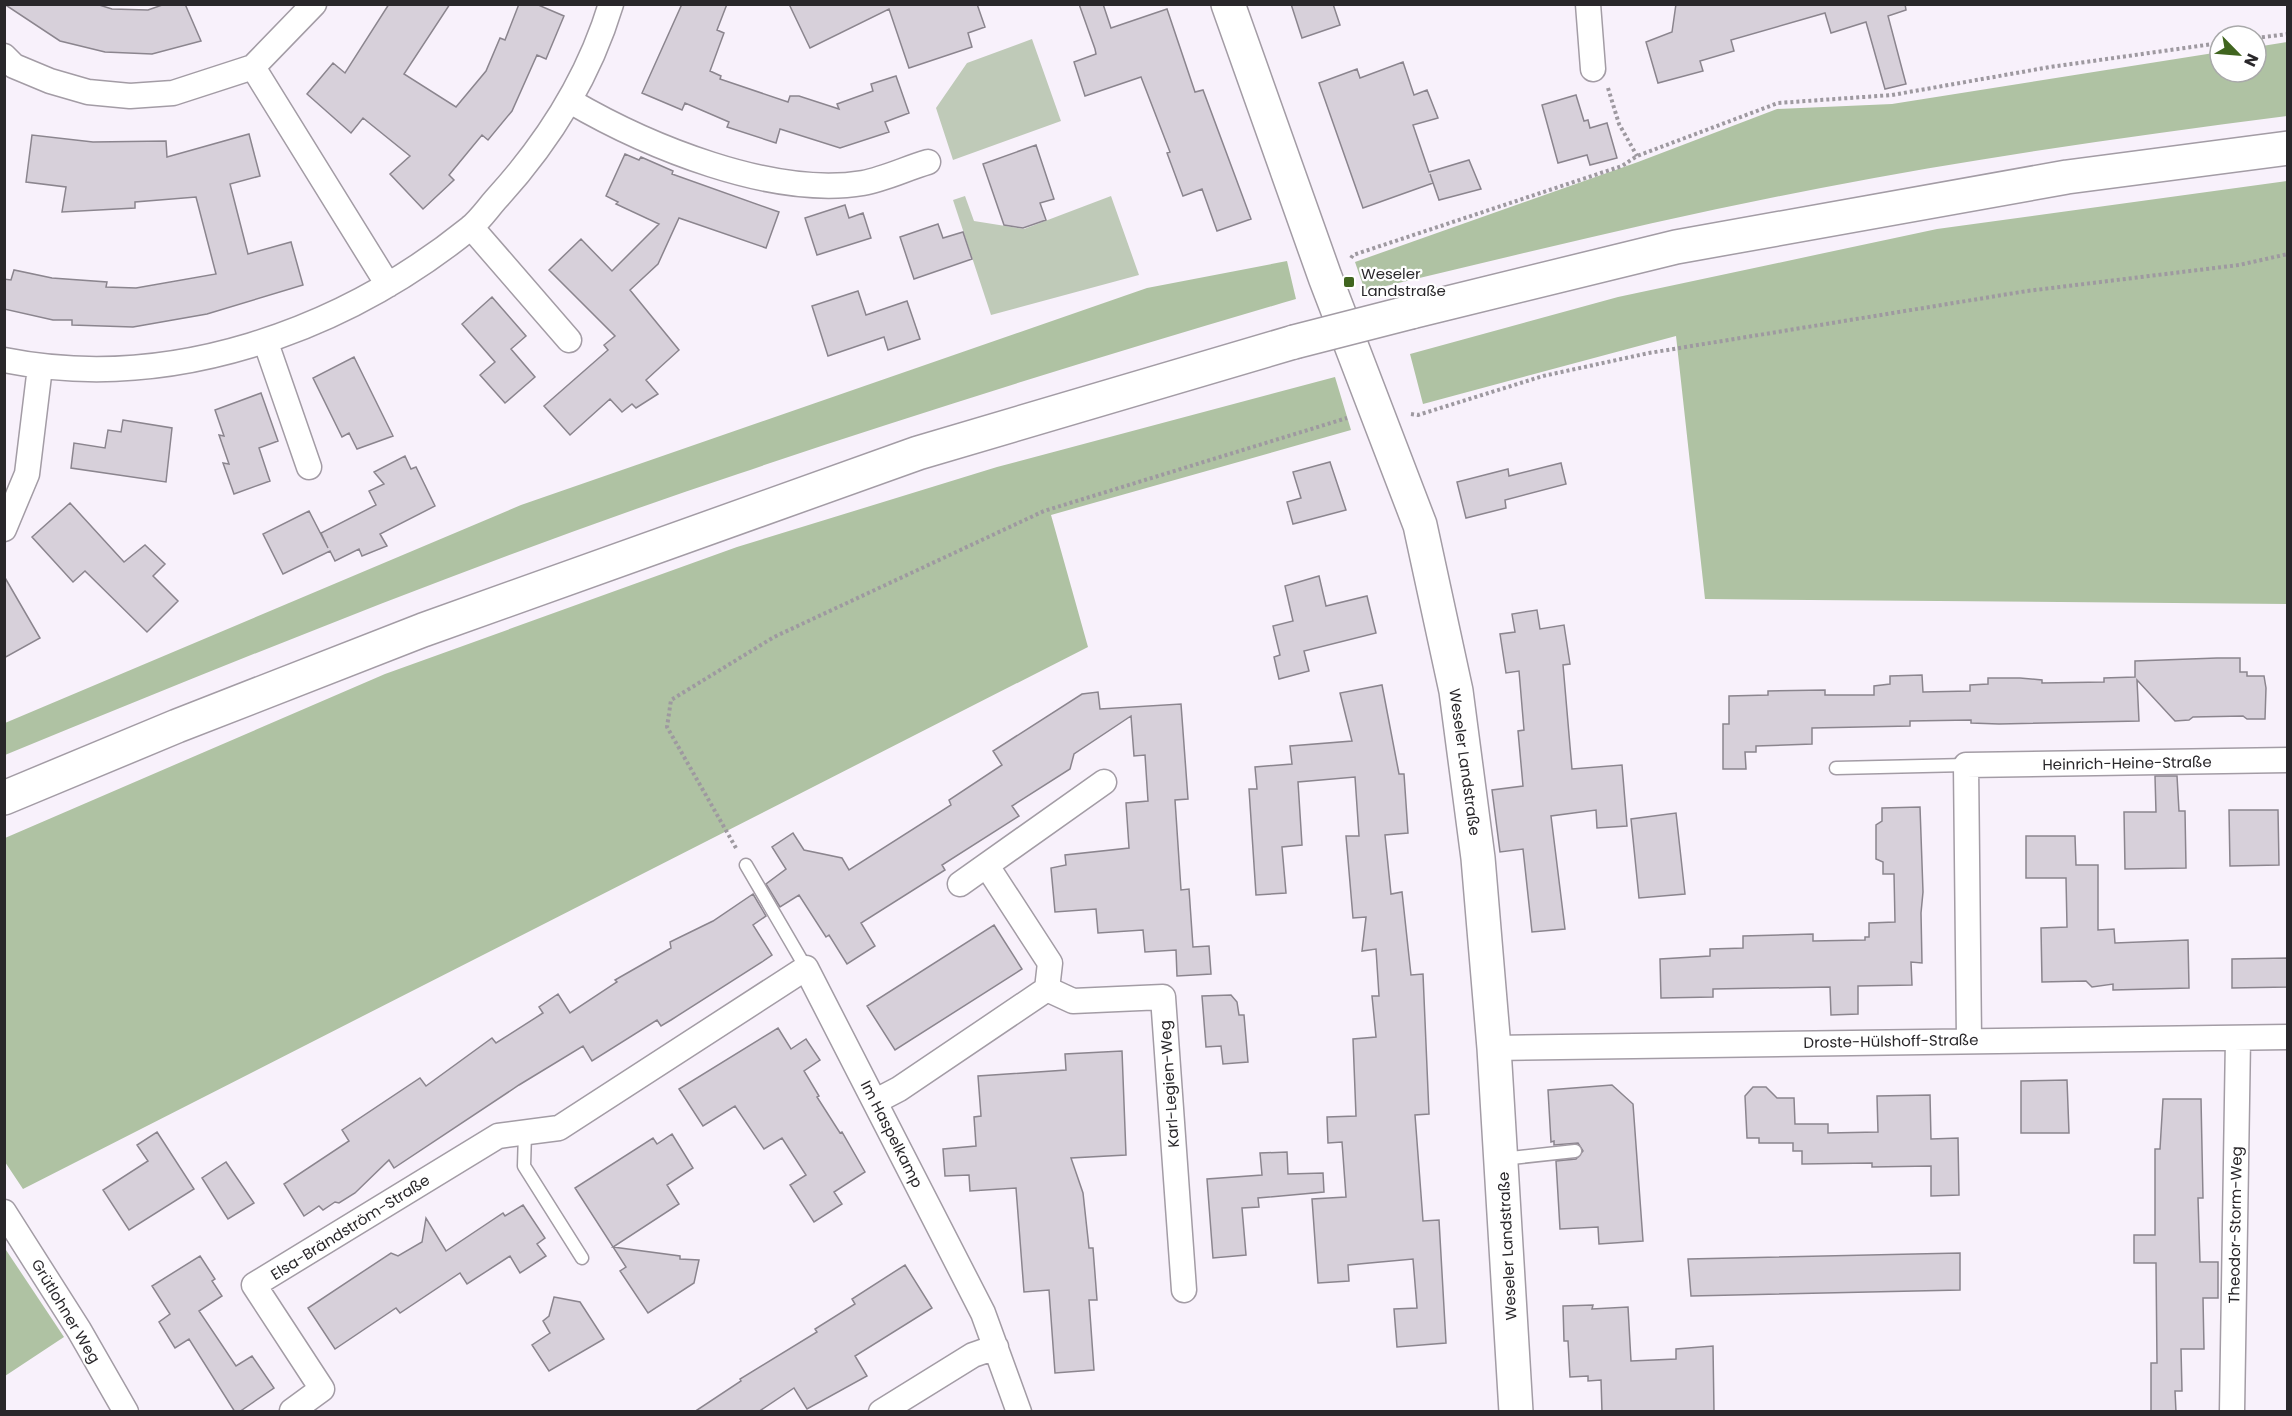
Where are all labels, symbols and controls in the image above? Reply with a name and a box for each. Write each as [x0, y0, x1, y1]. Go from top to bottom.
north arrow [2208, 24, 2268, 84]
text: N [2238, 50, 2264, 70]
place label: Weseler Landstraße [1361, 263, 1446, 301]
marker: Weseler Landstraße [1342, 275, 1356, 289]
street label: Weseler Landstraße [1444, 687, 1486, 837]
street label: Heinrich-Heine-Straße [2042, 751, 2212, 775]
street label: Karl-Legien-Weg [1154, 1020, 1184, 1148]
street label: Droste-Hülshoff-Straße [1803, 1029, 1979, 1053]
street label: Im Haspelkamp [856, 1077, 928, 1191]
street label: Theodor-Storm-Weg [2223, 1146, 2247, 1304]
street label: Elsa-Brändström-Straße [266, 1169, 434, 1285]
street label: Weseler Landstraße [1493, 1171, 1521, 1321]
street label: Grütlohner Weg [27, 1255, 105, 1367]

